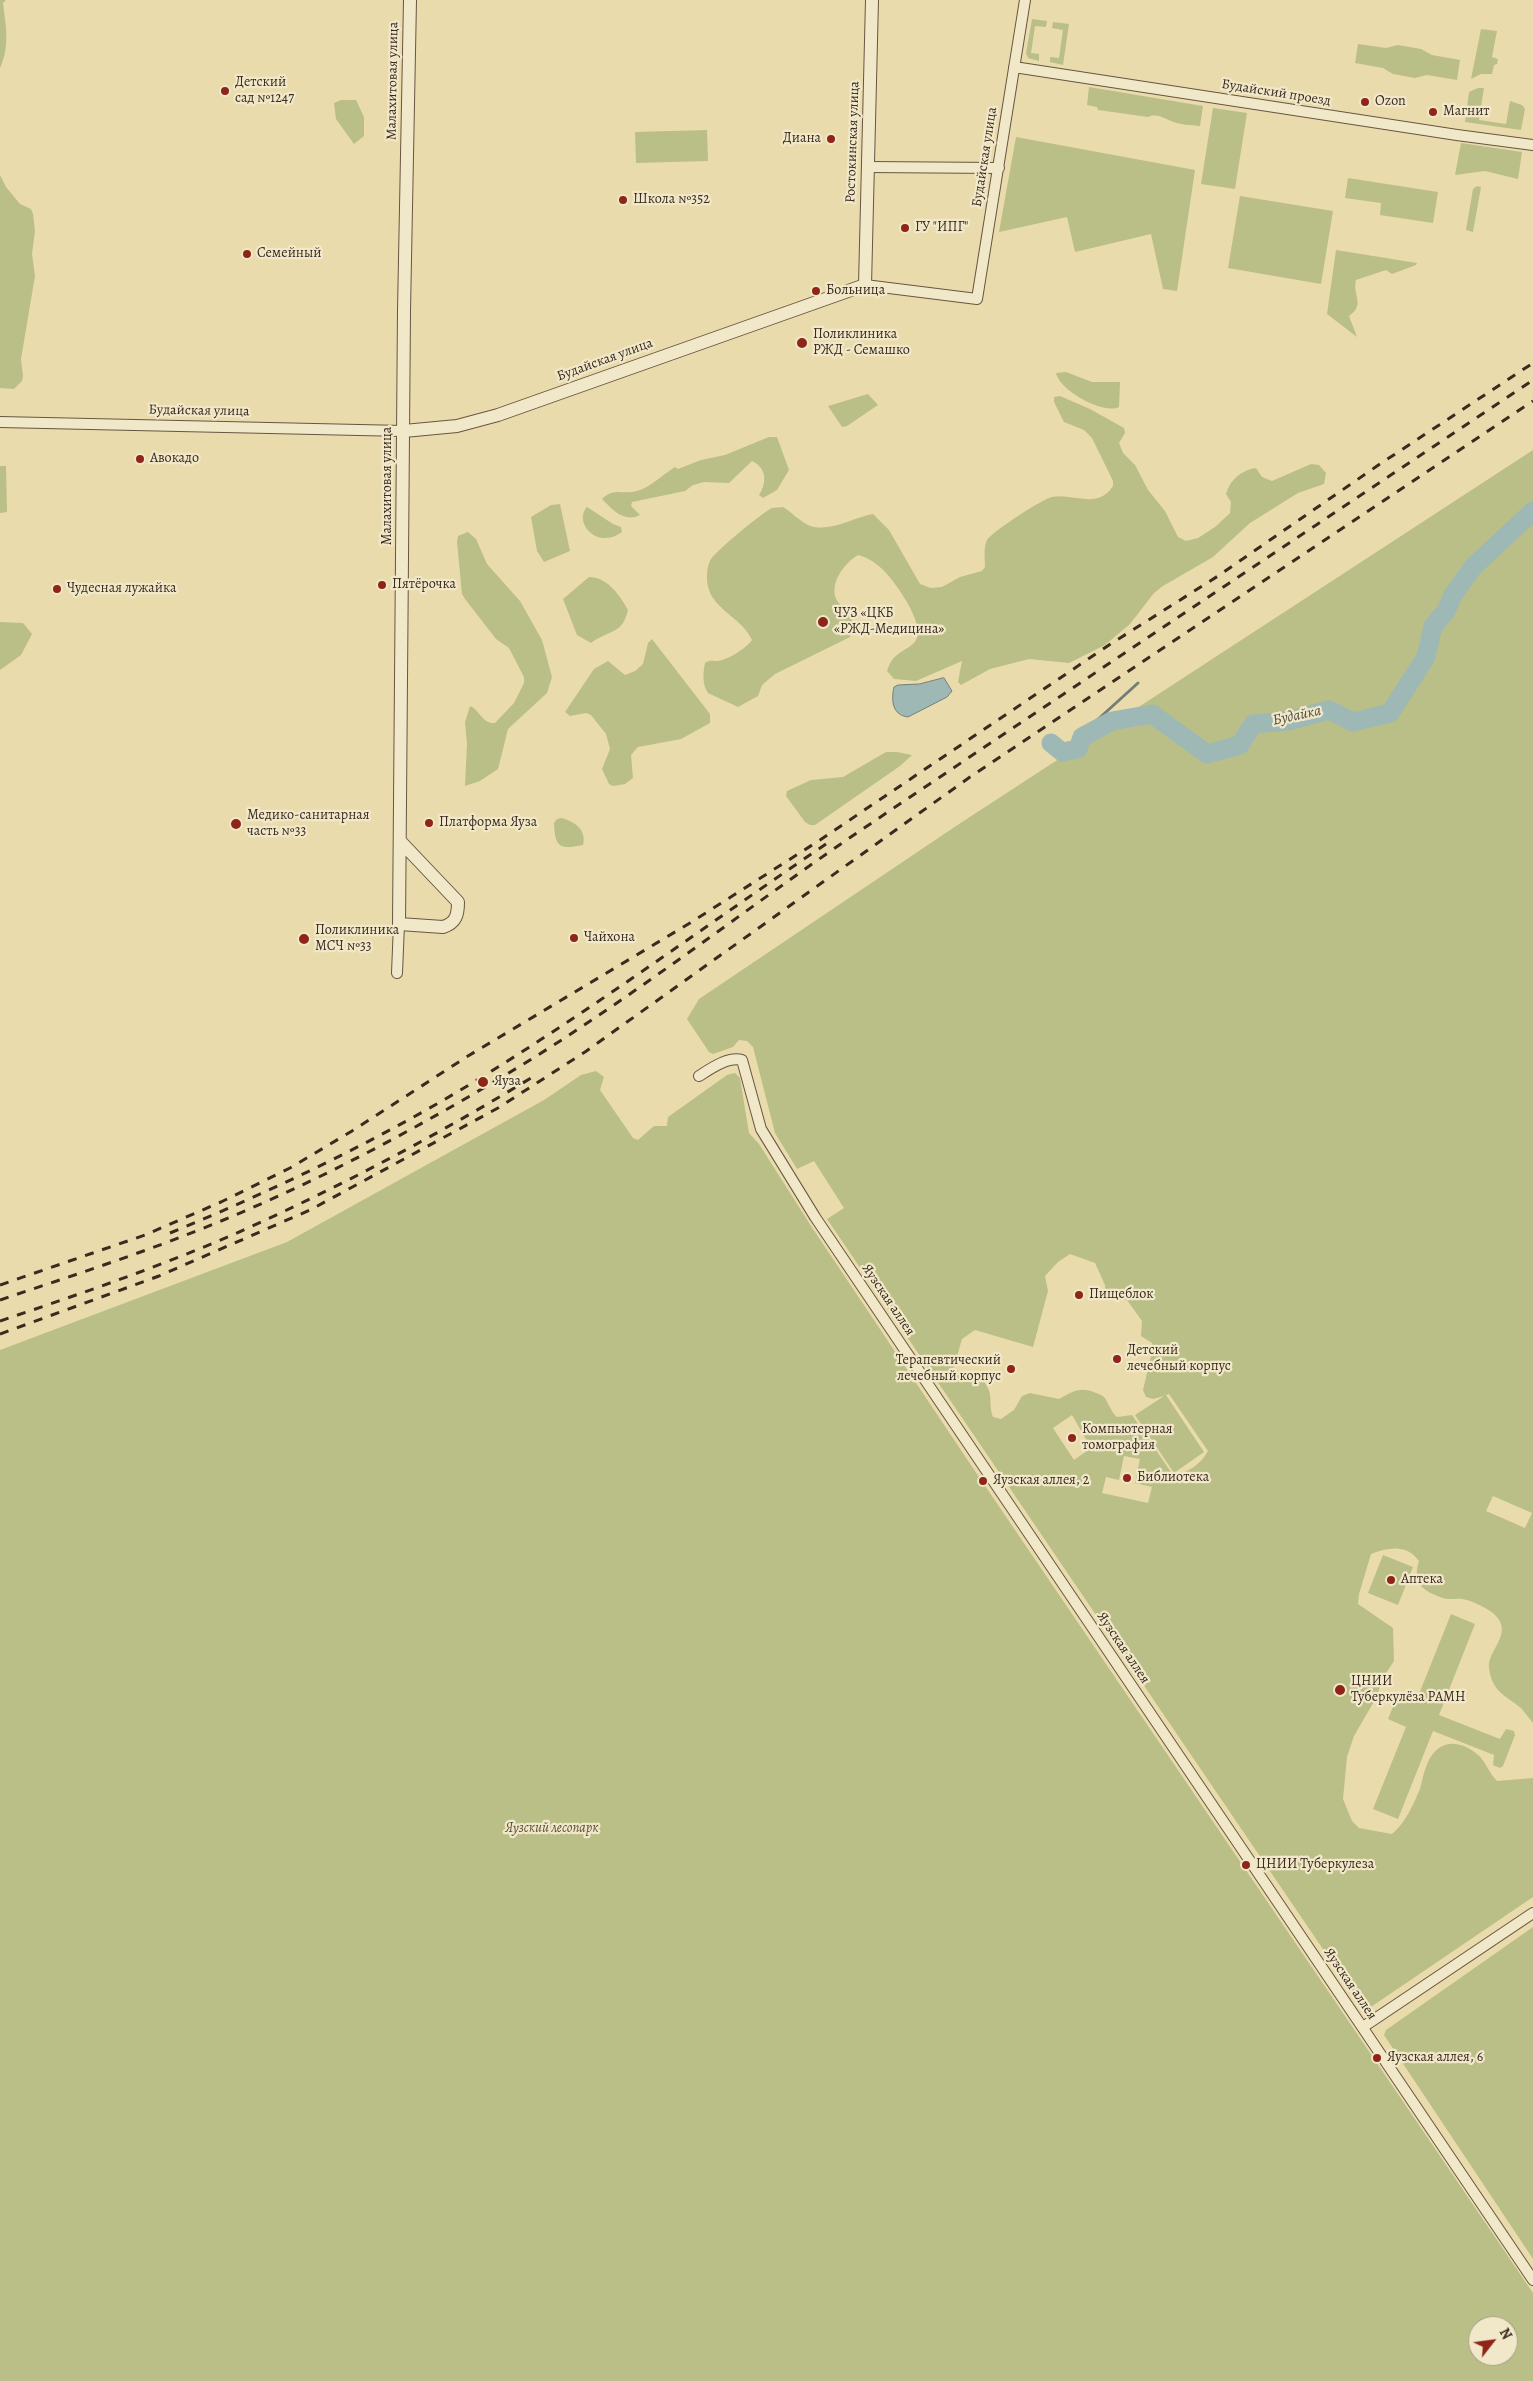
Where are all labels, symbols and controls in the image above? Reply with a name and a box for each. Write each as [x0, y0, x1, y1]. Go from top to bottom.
street label: Малахитовая улица [384, 22, 402, 140]
place label: Детский сад №1247 [235, 75, 294, 108]
street label: Будайский проезд [1220, 76, 1332, 110]
street label: Ростокинская улица [842, 81, 864, 203]
marker: Детский сад №1247 [219, 85, 231, 97]
place label: Ozon [1375, 94, 1406, 110]
marker: Ozon [1359, 96, 1371, 108]
place label: Магнит [1443, 104, 1490, 120]
street label: Будайская улица [969, 106, 1001, 208]
marker: Магнит [1427, 106, 1439, 118]
place label: Диана [783, 131, 821, 147]
marker: Диана [825, 133, 837, 145]
place label: Школа №352 [633, 192, 710, 208]
marker: Школа №352 [617, 194, 629, 206]
place label: ГУ "ИПГ" [915, 220, 968, 236]
marker: ГУ "ИПГ" [899, 222, 911, 234]
place label: Семейный [257, 246, 322, 262]
marker: Семейный [241, 248, 253, 260]
place label: Больница [826, 283, 885, 299]
marker: Больница [810, 285, 822, 297]
place label: Поликлиника РЖД - Семашко [813, 327, 910, 360]
street label: Будайская улица [555, 335, 655, 385]
marker: Поликлиника РЖД - Семашко [795, 336, 809, 350]
street label: Будайская улица [148, 402, 250, 420]
street label: Малахитовая улица [380, 427, 396, 545]
place label: Авокадо [150, 451, 199, 467]
marker: Авокадо [134, 453, 146, 465]
place label: Пятёрочка [392, 577, 456, 593]
marker: Пятёрочка [376, 579, 388, 591]
place label: Чудесная лужайка [67, 581, 176, 597]
marker: Чудесная лужайка [51, 583, 63, 595]
place label: ЧУЗ «ЦКБ «РЖД-Медицина» [834, 606, 944, 638]
marker: ЧУЗ «ЦКБ «РЖД-Медицина» [816, 615, 830, 629]
water label: Будайка [1271, 702, 1323, 730]
place label: Медико-санитарная часть №33 [247, 808, 370, 840]
place label: Платформа Яуза [439, 815, 537, 831]
marker: Медико-санитарная часть №33 [229, 817, 243, 831]
marker: Платформа Яуза [423, 817, 435, 829]
place label: Поликлиника МСЧ №33 [315, 923, 399, 956]
place label: Чайхона [584, 930, 635, 946]
marker: Поликлиника МСЧ №33 [297, 932, 311, 946]
marker: Чайхона [568, 932, 580, 944]
place label: Яуза [494, 1074, 521, 1090]
marker: Яуза [476, 1075, 490, 1089]
street label: Яузская аллея [858, 1261, 918, 1339]
place label: Пищеблок [1089, 1287, 1154, 1303]
marker: Пищеблок [1073, 1289, 1085, 1301]
place label: Детский лечебный корпус [1127, 1343, 1231, 1375]
place label: Терапевтический лечебный корпус [896, 1353, 1001, 1385]
marker: Детский лечебный корпус [1111, 1353, 1123, 1365]
marker: Терапевтический лечебный корпус [1005, 1363, 1017, 1375]
place label: Компьютерная томография [1082, 1422, 1173, 1454]
marker: Компьютерная томография [1066, 1432, 1078, 1444]
place label: Библиотека [1137, 1470, 1209, 1486]
marker: Библиотека [1121, 1472, 1133, 1484]
place label: Яузская аллея, 2 [993, 1473, 1089, 1489]
marker: Яузская аллея, 2 [977, 1475, 989, 1487]
place label: Аптека [1401, 1572, 1443, 1588]
marker: Аптека [1385, 1574, 1397, 1586]
street label: Яузская аллея [1093, 1609, 1153, 1687]
place label: ЦНИИ Туберкулёза РАМН [1351, 1674, 1466, 1706]
marker: ЦНИИ Туберкулёза РАМН [1333, 1683, 1347, 1697]
park label: Яузский лесопарк [505, 1821, 599, 1837]
place label: ЦНИИ Туберкулеза [1256, 1857, 1374, 1873]
marker: ЦНИИ Туберкулеза [1240, 1859, 1252, 1871]
street label: Яузская аллея [1320, 1945, 1380, 2023]
place label: Яузская аллея, 6 [1387, 2050, 1483, 2066]
marker: Яузская аллея, 6 [1371, 2052, 1383, 2064]
north arrow [1468, 2316, 1518, 2366]
text: N [1495, 2325, 1516, 2343]

